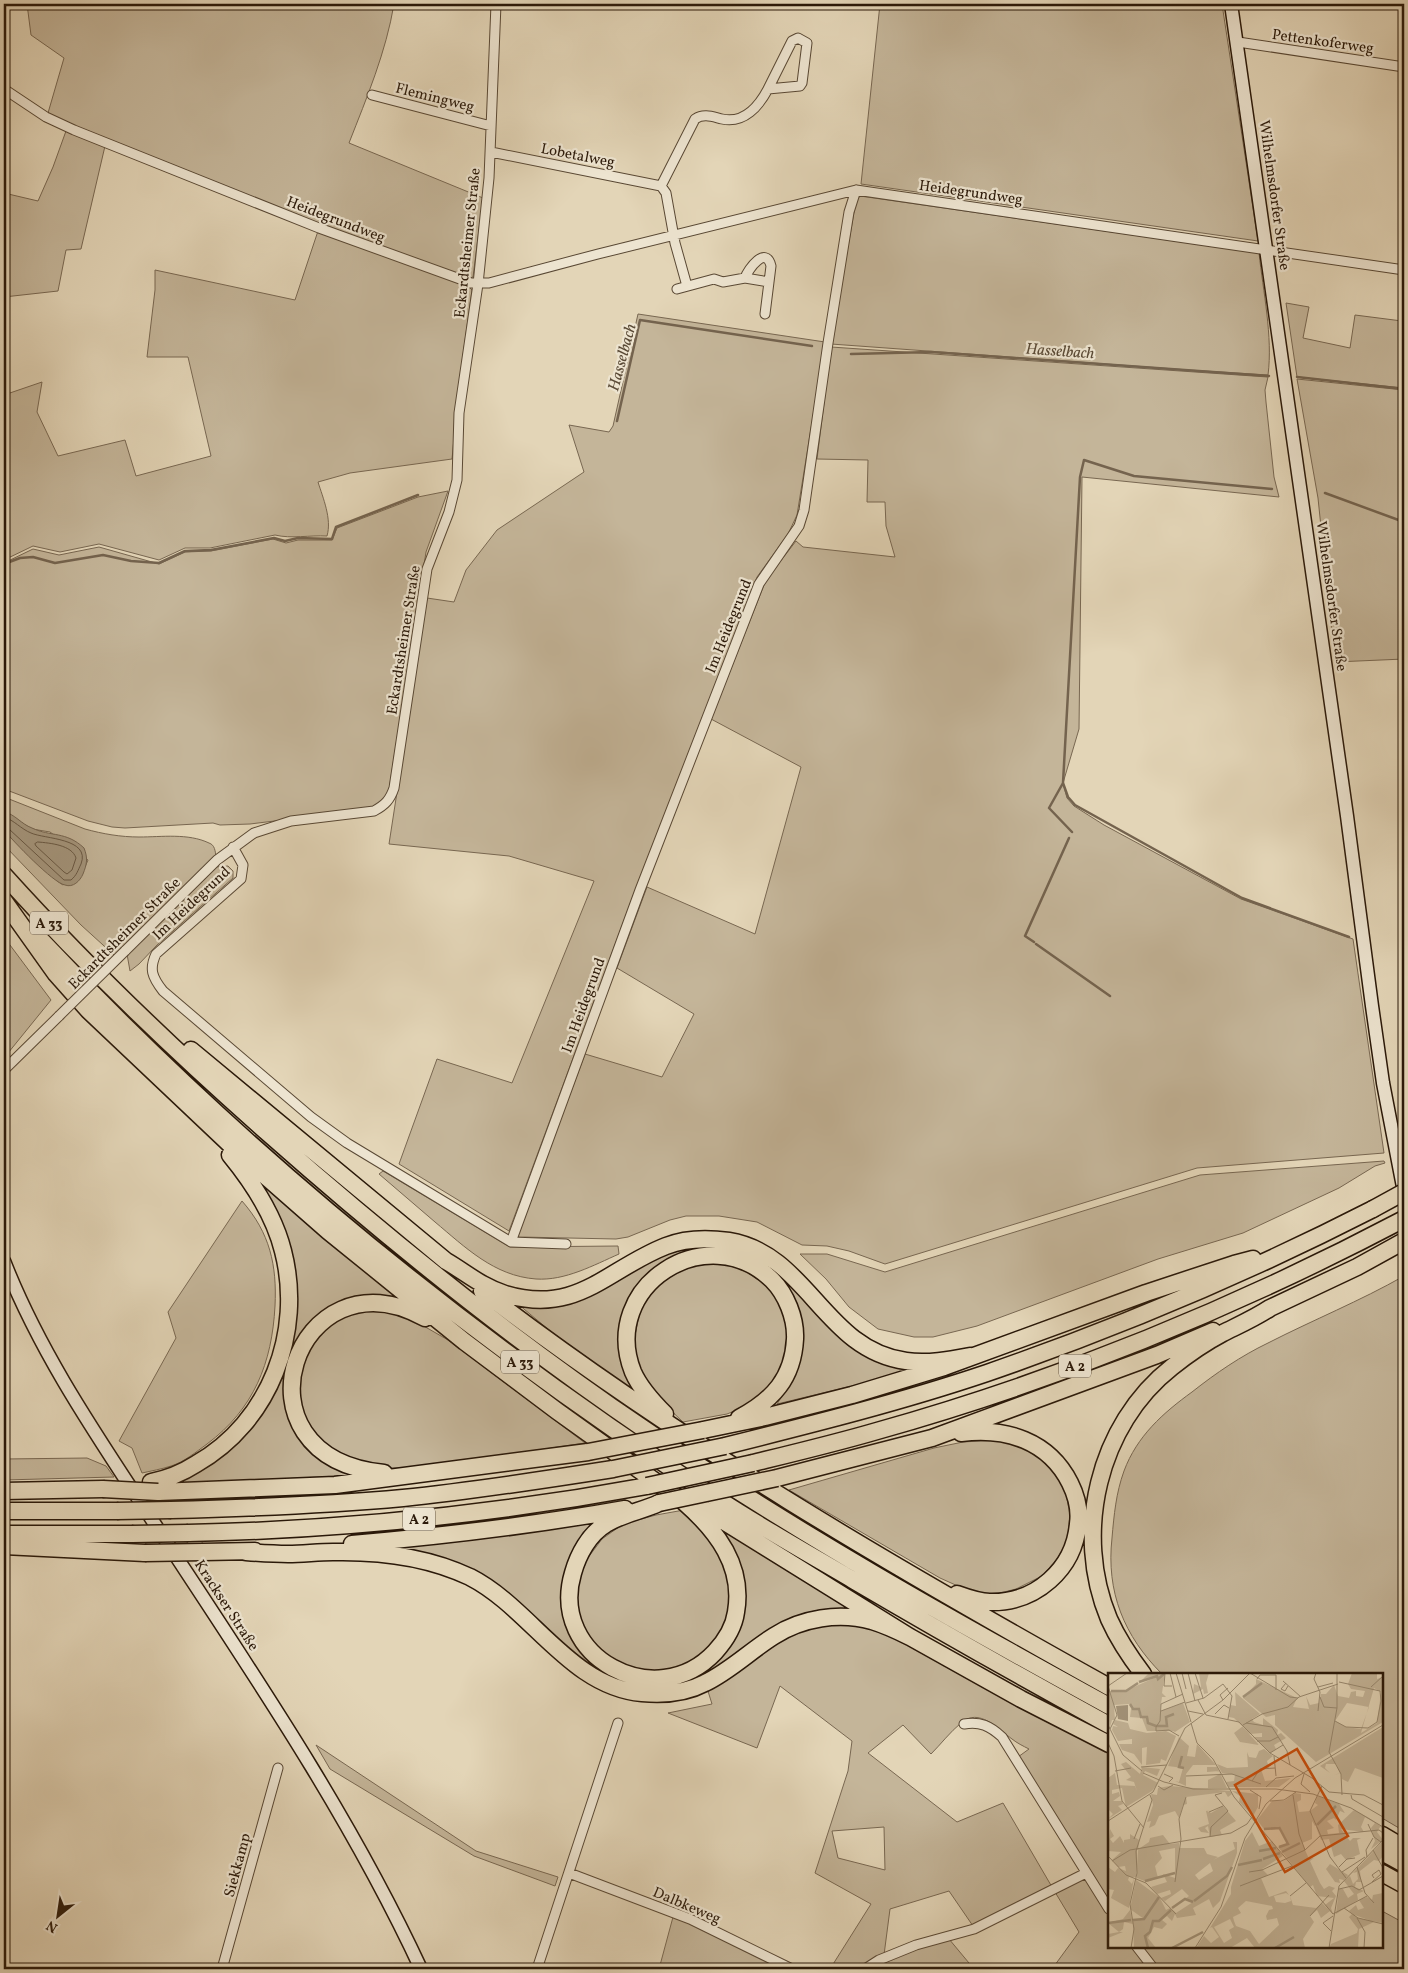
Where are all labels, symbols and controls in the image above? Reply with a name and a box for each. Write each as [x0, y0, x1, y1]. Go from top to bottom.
street label: Pettenkoferweg [1271, 25, 1375, 60]
street label: Flemingweg [393, 79, 477, 118]
street label: Wilhelmsdorfer Straße [1253, 119, 1294, 272]
street label: Lobetalweg [539, 139, 617, 174]
street label: Eckardtsheimer Straße [450, 167, 487, 319]
street label: Heidegrundweg [918, 176, 1024, 211]
street label: Heidegrundweg [283, 192, 388, 249]
water label: Hasselbach [603, 321, 643, 394]
water label: Hasselbach [1025, 339, 1095, 365]
street label: Wilhelmsdorfer Straße [1310, 520, 1351, 673]
street label: Eckardtsheimer Straße [382, 564, 427, 716]
street label: Im Heidegrund [701, 576, 758, 677]
street label: Im Heidegrund [148, 862, 236, 946]
street label: Eckardtsheimer Straße [64, 873, 186, 995]
road number: A 33 [30, 911, 68, 934]
street label: Im Heidegrund [557, 955, 611, 1056]
road number: A 33 [501, 1350, 539, 1374]
road number: A 2 [1059, 1354, 1091, 1378]
road number: A 2 [403, 1508, 435, 1530]
street label: Krackser Straße [188, 1556, 263, 1655]
inset map [1108, 1673, 1383, 1948]
street label: Siekkamp [220, 1831, 257, 1900]
street label: Dalbkeweg [649, 1883, 724, 1930]
north arrow [32, 1890, 82, 1940]
text: N [43, 1915, 61, 1937]

